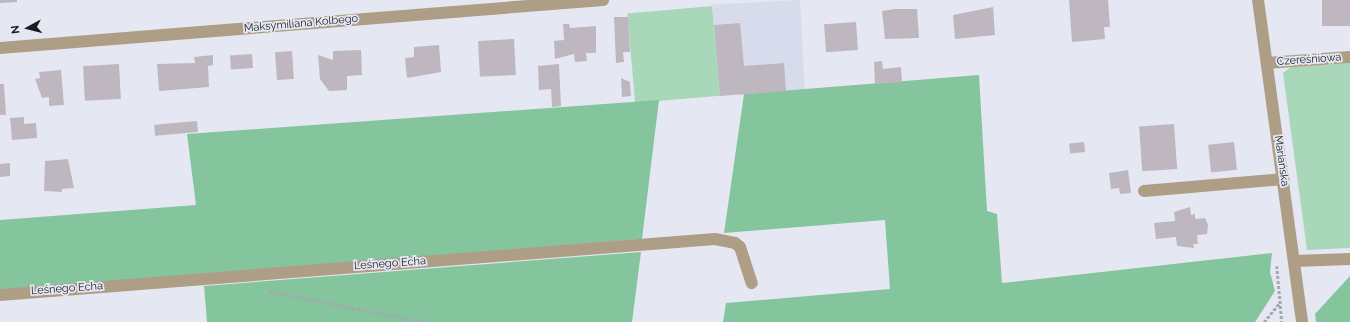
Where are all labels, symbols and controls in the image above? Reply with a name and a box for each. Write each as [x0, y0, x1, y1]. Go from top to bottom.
north arrow [8, 8, 48, 48]
street label: Maksymiliana Kolbego [243, 12, 359, 36]
text: N [9, 25, 23, 34]
street label: Czereśniowa [1276, 51, 1342, 69]
street label: Mariańska [1271, 135, 1291, 187]
street label: Leśnego Echa [354, 255, 426, 273]
street label: Leśnego Echa [31, 280, 103, 298]

